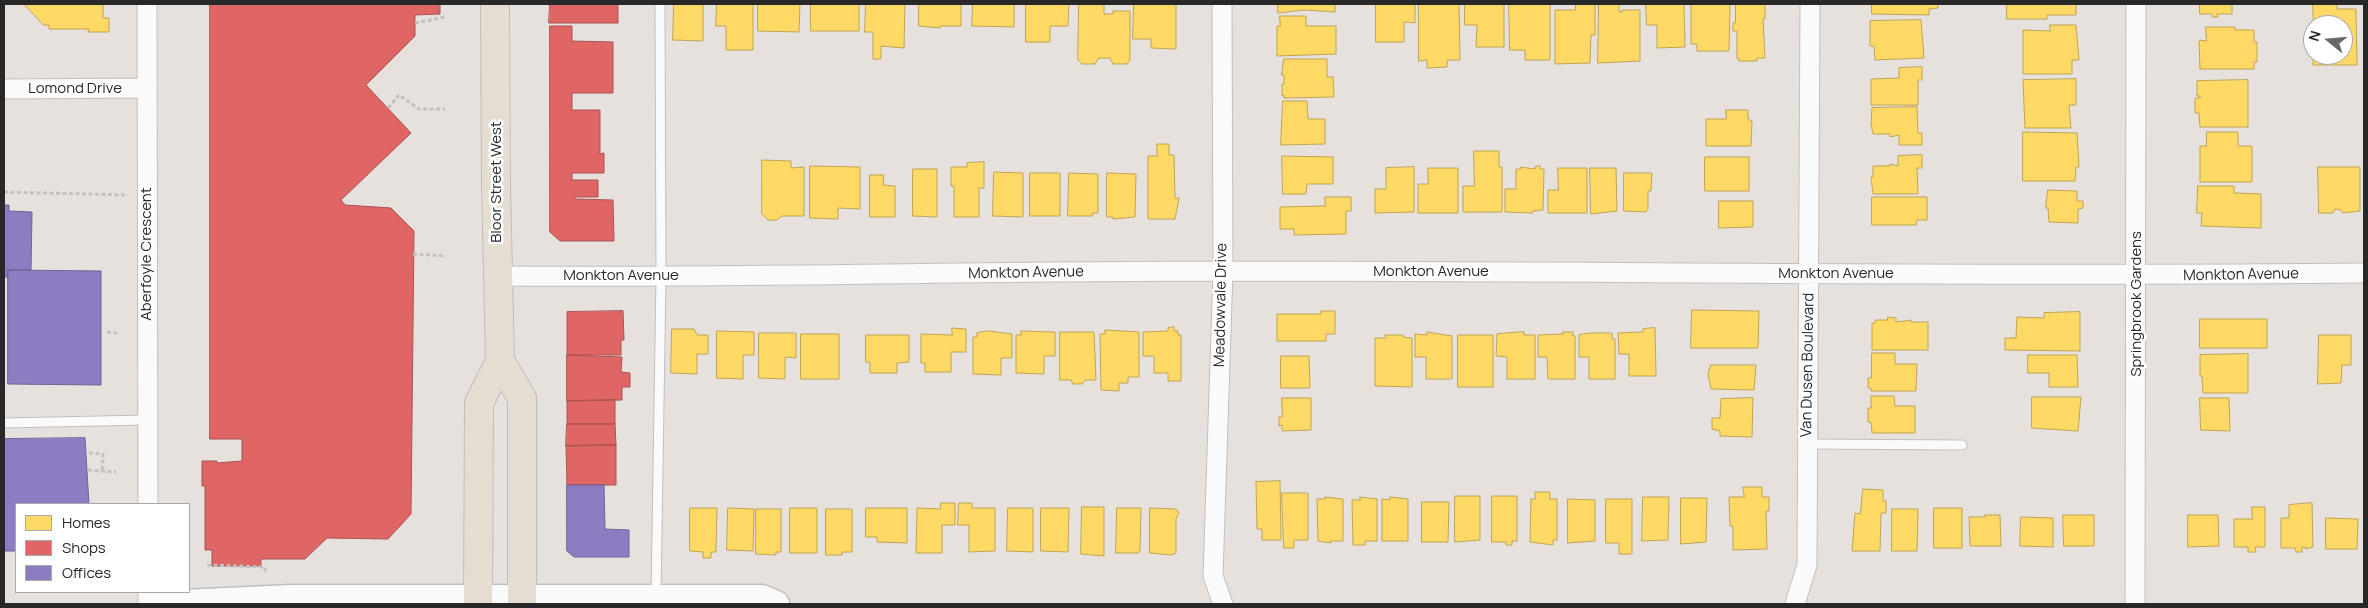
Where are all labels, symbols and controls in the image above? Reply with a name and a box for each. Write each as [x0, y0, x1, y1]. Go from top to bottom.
north arrow [2303, 15, 2353, 65]
text: N [2304, 28, 2325, 43]
street label: Lomond Drive [28, 80, 122, 98]
street label: Bloor Street West [488, 121, 506, 243]
street label: Aberfoyle Crescent [138, 187, 156, 321]
street label: Springbrook Gardens [2128, 231, 2146, 377]
street label: Meadowvale Drive [1211, 243, 1231, 367]
street label: Monkton Avenue [968, 263, 1084, 283]
street label: Monkton Avenue [1373, 263, 1489, 281]
street label: Monkton Avenue [1778, 265, 1894, 283]
street label: Monkton Avenue [2183, 265, 2299, 285]
street label: Monkton Avenue [563, 267, 679, 285]
street label: Van Dusen Boulevard [1798, 293, 1818, 437]
legend [15, 503, 190, 593]
text: Homes [62, 512, 110, 533]
text: Shops [62, 537, 106, 558]
text: Offices [62, 562, 111, 583]

